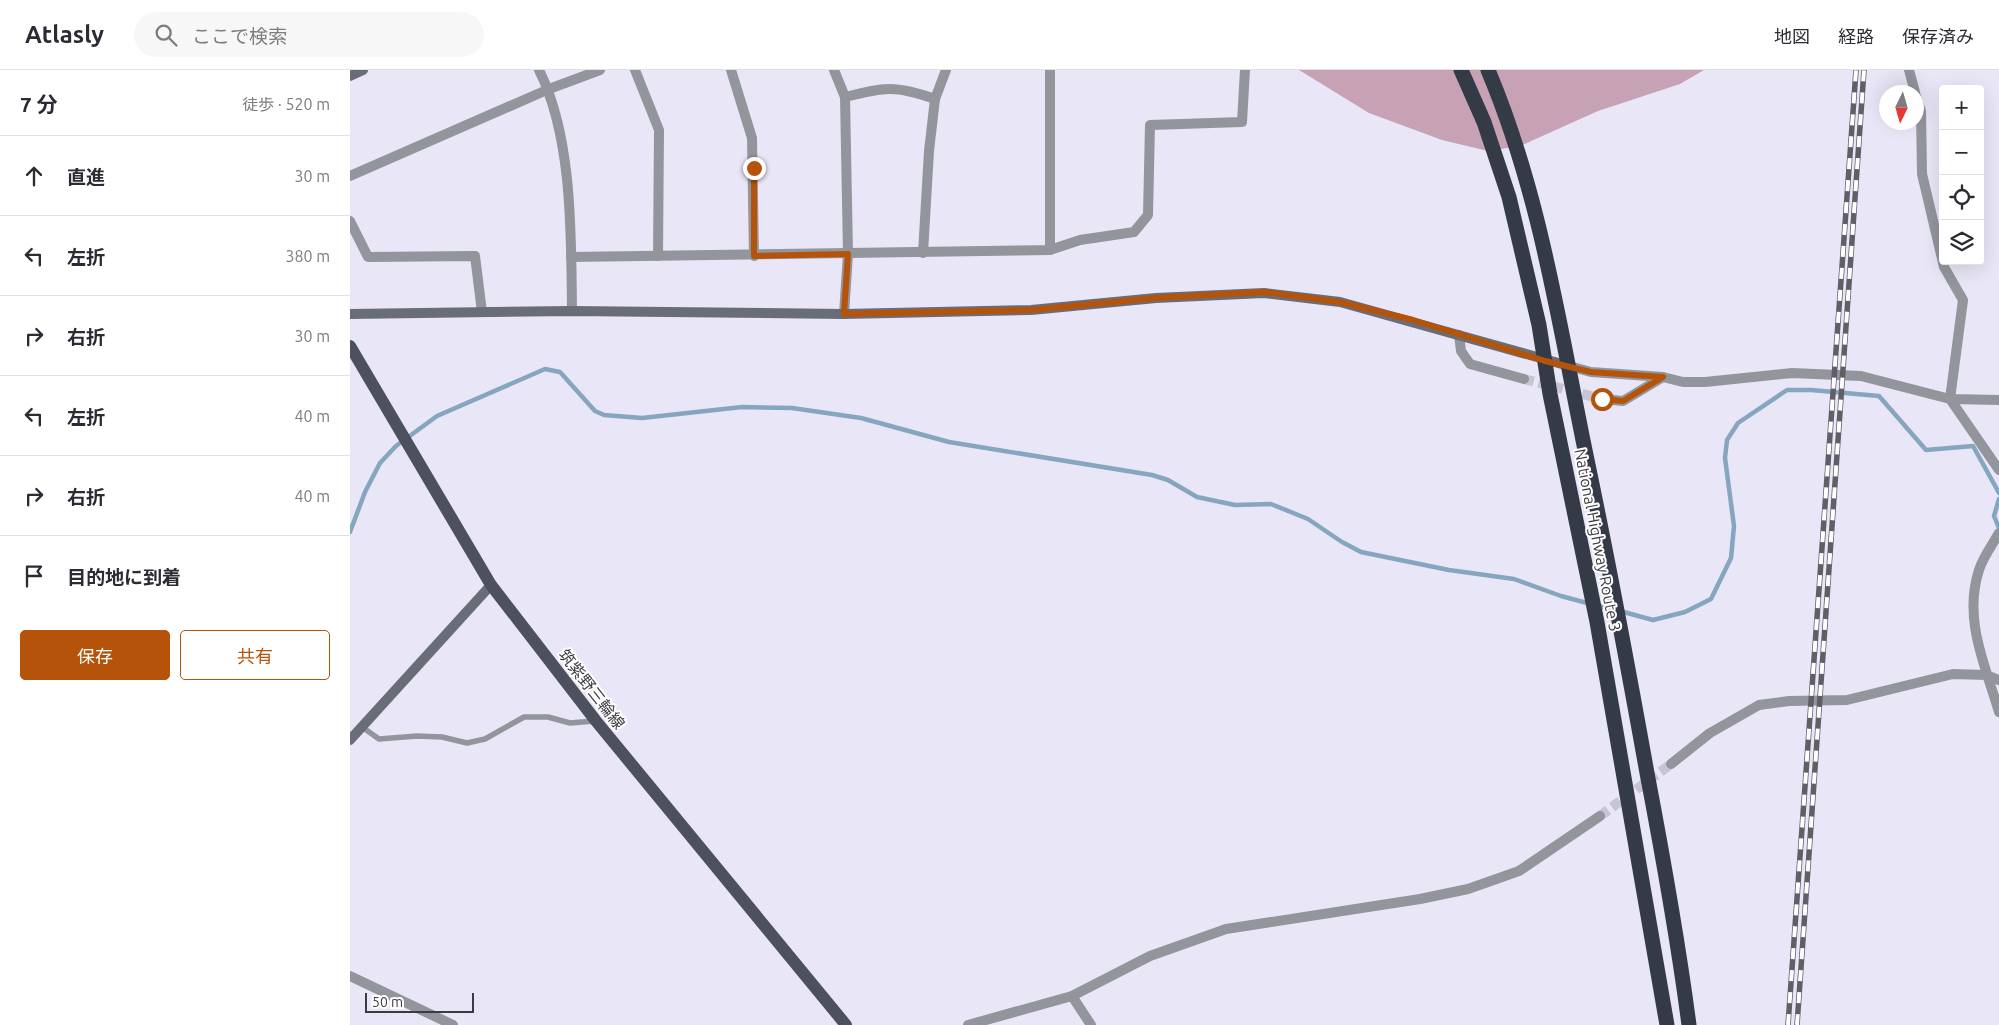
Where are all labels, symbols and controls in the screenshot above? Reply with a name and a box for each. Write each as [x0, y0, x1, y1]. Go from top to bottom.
search box [134, 12, 484, 57]
text: Atlasly [25, 21, 104, 48]
icon: search [152, 21, 180, 49]
text: ここで検索 [192, 25, 287, 47]
text: 地図 [1774, 26, 1810, 46]
text: 経路 [1838, 26, 1874, 46]
text: 保存済み [1902, 26, 1974, 46]
north arrow [1879, 85, 1924, 130]
map controls [1939, 85, 1984, 265]
button: + [1939, 85, 1984, 130]
text: 7 分 [20, 92, 58, 116]
text: 徒歩 · 520 m [242, 95, 330, 113]
button: − [1939, 130, 1984, 175]
route end [743, 157, 766, 180]
icon: ahead [20, 162, 48, 190]
text: 直進 [67, 166, 105, 188]
text: 30 m [294, 167, 330, 185]
button: locate [1939, 175, 1984, 220]
button: layers [1939, 220, 1984, 265]
icon: left [20, 242, 48, 270]
text: 左折 [67, 246, 105, 268]
text: 380 m [285, 247, 330, 265]
icon: right [20, 322, 48, 350]
text: 右折 [67, 326, 105, 348]
text: 30 m [294, 327, 330, 345]
route start [1591, 388, 1614, 411]
icon: left [20, 402, 48, 430]
text: 左折 [67, 406, 105, 428]
text: 40 m [294, 407, 330, 425]
street label: National Highway Route 3 [1571, 447, 1625, 633]
icon: right [20, 482, 48, 510]
text: 右折 [67, 486, 105, 508]
text: 40 m [294, 487, 330, 505]
icon: arrive [20, 562, 48, 590]
text: 目的地に到着 [67, 566, 181, 588]
button: 保存 [20, 630, 170, 680]
button: 共有 [180, 630, 330, 680]
street label: 筑紫野三輪線 [555, 646, 629, 732]
scale bar [365, 990, 474, 1013]
text: 50 m [372, 994, 403, 1010]

